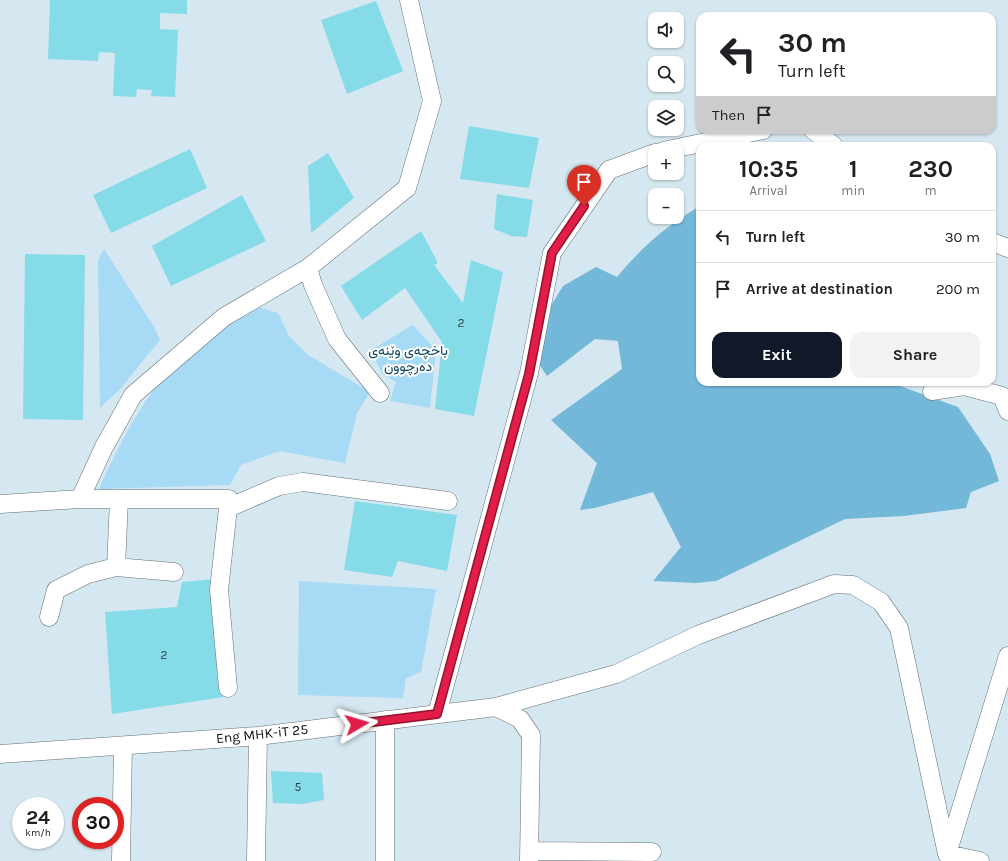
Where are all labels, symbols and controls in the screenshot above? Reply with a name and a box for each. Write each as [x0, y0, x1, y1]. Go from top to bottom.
map controls [648, 12, 684, 224]
button: sound [648, 12, 684, 48]
text: 30 m [778, 26, 847, 59]
icon: left [712, 28, 764, 80]
button: search [648, 56, 684, 92]
text: Turn left [778, 60, 846, 82]
button: layers [648, 100, 684, 136]
icon: arrive [753, 104, 775, 126]
text: Then [712, 106, 745, 124]
button: + [648, 144, 684, 180]
text: 10:35 [739, 155, 798, 183]
text: 1 [849, 155, 857, 183]
text: 230 [908, 155, 953, 183]
pin [567, 165, 601, 206]
icon: arrive [573, 171, 595, 193]
text: Arrival [750, 183, 788, 198]
text: min [841, 183, 865, 198]
text: m [924, 183, 937, 198]
button: − [648, 188, 684, 224]
icon: left [712, 226, 734, 248]
text: Turn left [746, 228, 805, 246]
text: 30 m [945, 228, 980, 246]
icon: arrive [712, 278, 734, 300]
text: Arrive at destination [746, 280, 893, 298]
text: 200 m [936, 280, 980, 298]
house number: 2 [458, 316, 465, 330]
button: Exit [712, 332, 842, 378]
button: Share [850, 332, 980, 378]
park label: باخچەی وێنەی دەرچوون [368, 342, 448, 376]
house number: 2 [161, 648, 168, 662]
position arrow [336, 703, 378, 745]
street label: Eng MHK-iT 25 [215, 721, 309, 747]
house number: 5 [295, 780, 302, 794]
speed limit sign: 30 [72, 797, 124, 849]
text: 24 [26, 806, 50, 829]
text: km/h [25, 827, 51, 839]

